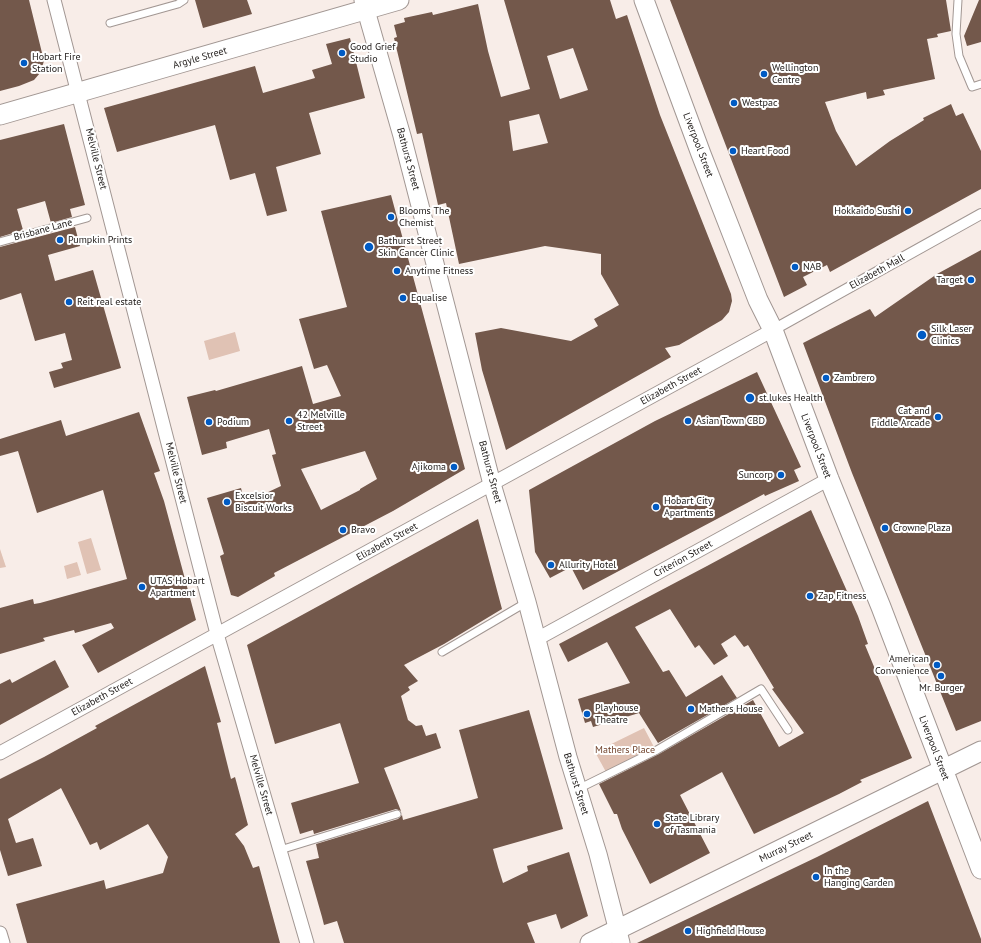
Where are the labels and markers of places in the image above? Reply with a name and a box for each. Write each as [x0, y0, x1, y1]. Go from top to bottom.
place label: Good Grief Studio [350, 41, 395, 64]
marker: Good Grief Studio [337, 48, 347, 58]
place label: Hobart Fire Station [32, 51, 81, 74]
marker: Hobart Fire Station [19, 58, 29, 68]
place label: Wellington Centre [772, 62, 818, 86]
marker: Wellington Centre [759, 69, 769, 79]
place label: Westpac [742, 97, 777, 109]
marker: Westpac [729, 98, 739, 108]
place label: Heart Food [741, 145, 789, 157]
marker: Heart Food [728, 146, 738, 156]
place label: Blooms The Chemist [399, 205, 450, 228]
place label: Hokkaido Sushi [834, 205, 900, 217]
marker: Hokkaido Sushi [903, 206, 913, 216]
marker: Blooms The Chemist [386, 212, 396, 222]
place label: Pumpkin Prints [68, 234, 132, 246]
marker: Pumpkin Prints [55, 235, 65, 245]
place label: Bathurst Street Skin Cancer Clinic [378, 235, 454, 258]
marker: Bathurst Street Skin Cancer Clinic [363, 241, 375, 253]
place label: NAB [803, 261, 821, 273]
marker: NAB [790, 262, 800, 272]
place label: Anytime Fitness [405, 265, 473, 277]
marker: Anytime Fitness [392, 266, 402, 276]
place label: Target [936, 274, 963, 286]
marker: Target [966, 275, 976, 285]
place label: Equalise [411, 292, 447, 304]
marker: Equalise [398, 293, 408, 303]
place label: Reit real estate [77, 296, 141, 308]
marker: Reit real estate [64, 297, 74, 307]
place label: Silk Laser Clinics [931, 323, 972, 346]
marker: Silk Laser Clinics [916, 329, 928, 341]
place label: Zambrero [834, 372, 875, 384]
marker: Zambrero [821, 373, 831, 383]
marker: st.lukes Health [744, 392, 756, 404]
place label: st.lukes Health [759, 392, 822, 404]
place label: Cat and Fiddle Arcade [872, 405, 930, 428]
place label: 42 Melville Street [297, 409, 345, 432]
marker: Cat and Fiddle Arcade [933, 412, 943, 422]
place label: Asian Town CBD [696, 415, 765, 427]
place label: Podium [217, 416, 249, 428]
marker: 42 Melville Street [284, 416, 294, 426]
marker: Asian Town CBD [683, 416, 693, 426]
marker: Podium [204, 417, 214, 427]
place label: Ajikoma [412, 461, 446, 473]
marker: Ajikoma [449, 462, 459, 472]
place label: Suncorp [738, 469, 773, 481]
marker: Suncorp [776, 470, 786, 480]
place label: Excelsior Biscuit Works [235, 490, 292, 514]
place label: Hobart City Apartments [664, 495, 714, 518]
marker: Excelsior Biscuit Works [222, 497, 232, 507]
marker: Hobart City Apartments [651, 502, 661, 512]
place label: Crowne Plaza [893, 522, 951, 534]
marker: Crowne Plaza [880, 523, 890, 533]
place label: Bravo [351, 524, 375, 536]
marker: Bravo [338, 525, 348, 535]
place label: Allurity Hotel [559, 559, 616, 571]
marker: Allurity Hotel [546, 560, 556, 570]
place label: UTAS Hobart Apartment [150, 575, 205, 598]
marker: UTAS Hobart Apartment [137, 582, 147, 592]
place label: Zap Fitness [818, 590, 866, 602]
marker: Zap Fitness [805, 591, 815, 601]
place label: American Convenience [875, 653, 929, 676]
marker: American Convenience [932, 660, 942, 670]
marker: Mr. Burger [936, 671, 946, 681]
place label: Mr. Burger [919, 682, 963, 694]
place label: Playhouse Theatre [595, 702, 639, 726]
place label: Mathers House [699, 703, 763, 715]
marker: Mathers House [686, 704, 696, 714]
marker: Playhouse Theatre [582, 709, 592, 719]
place label: State Library of Tasmania [665, 812, 719, 836]
marker: State Library of Tasmania [652, 819, 662, 829]
place label: In the Hanging Garden [824, 865, 893, 888]
marker: In the Hanging Garden [811, 872, 821, 882]
place label: Highfield House [696, 925, 764, 937]
marker: Highfield House [683, 926, 693, 936]

